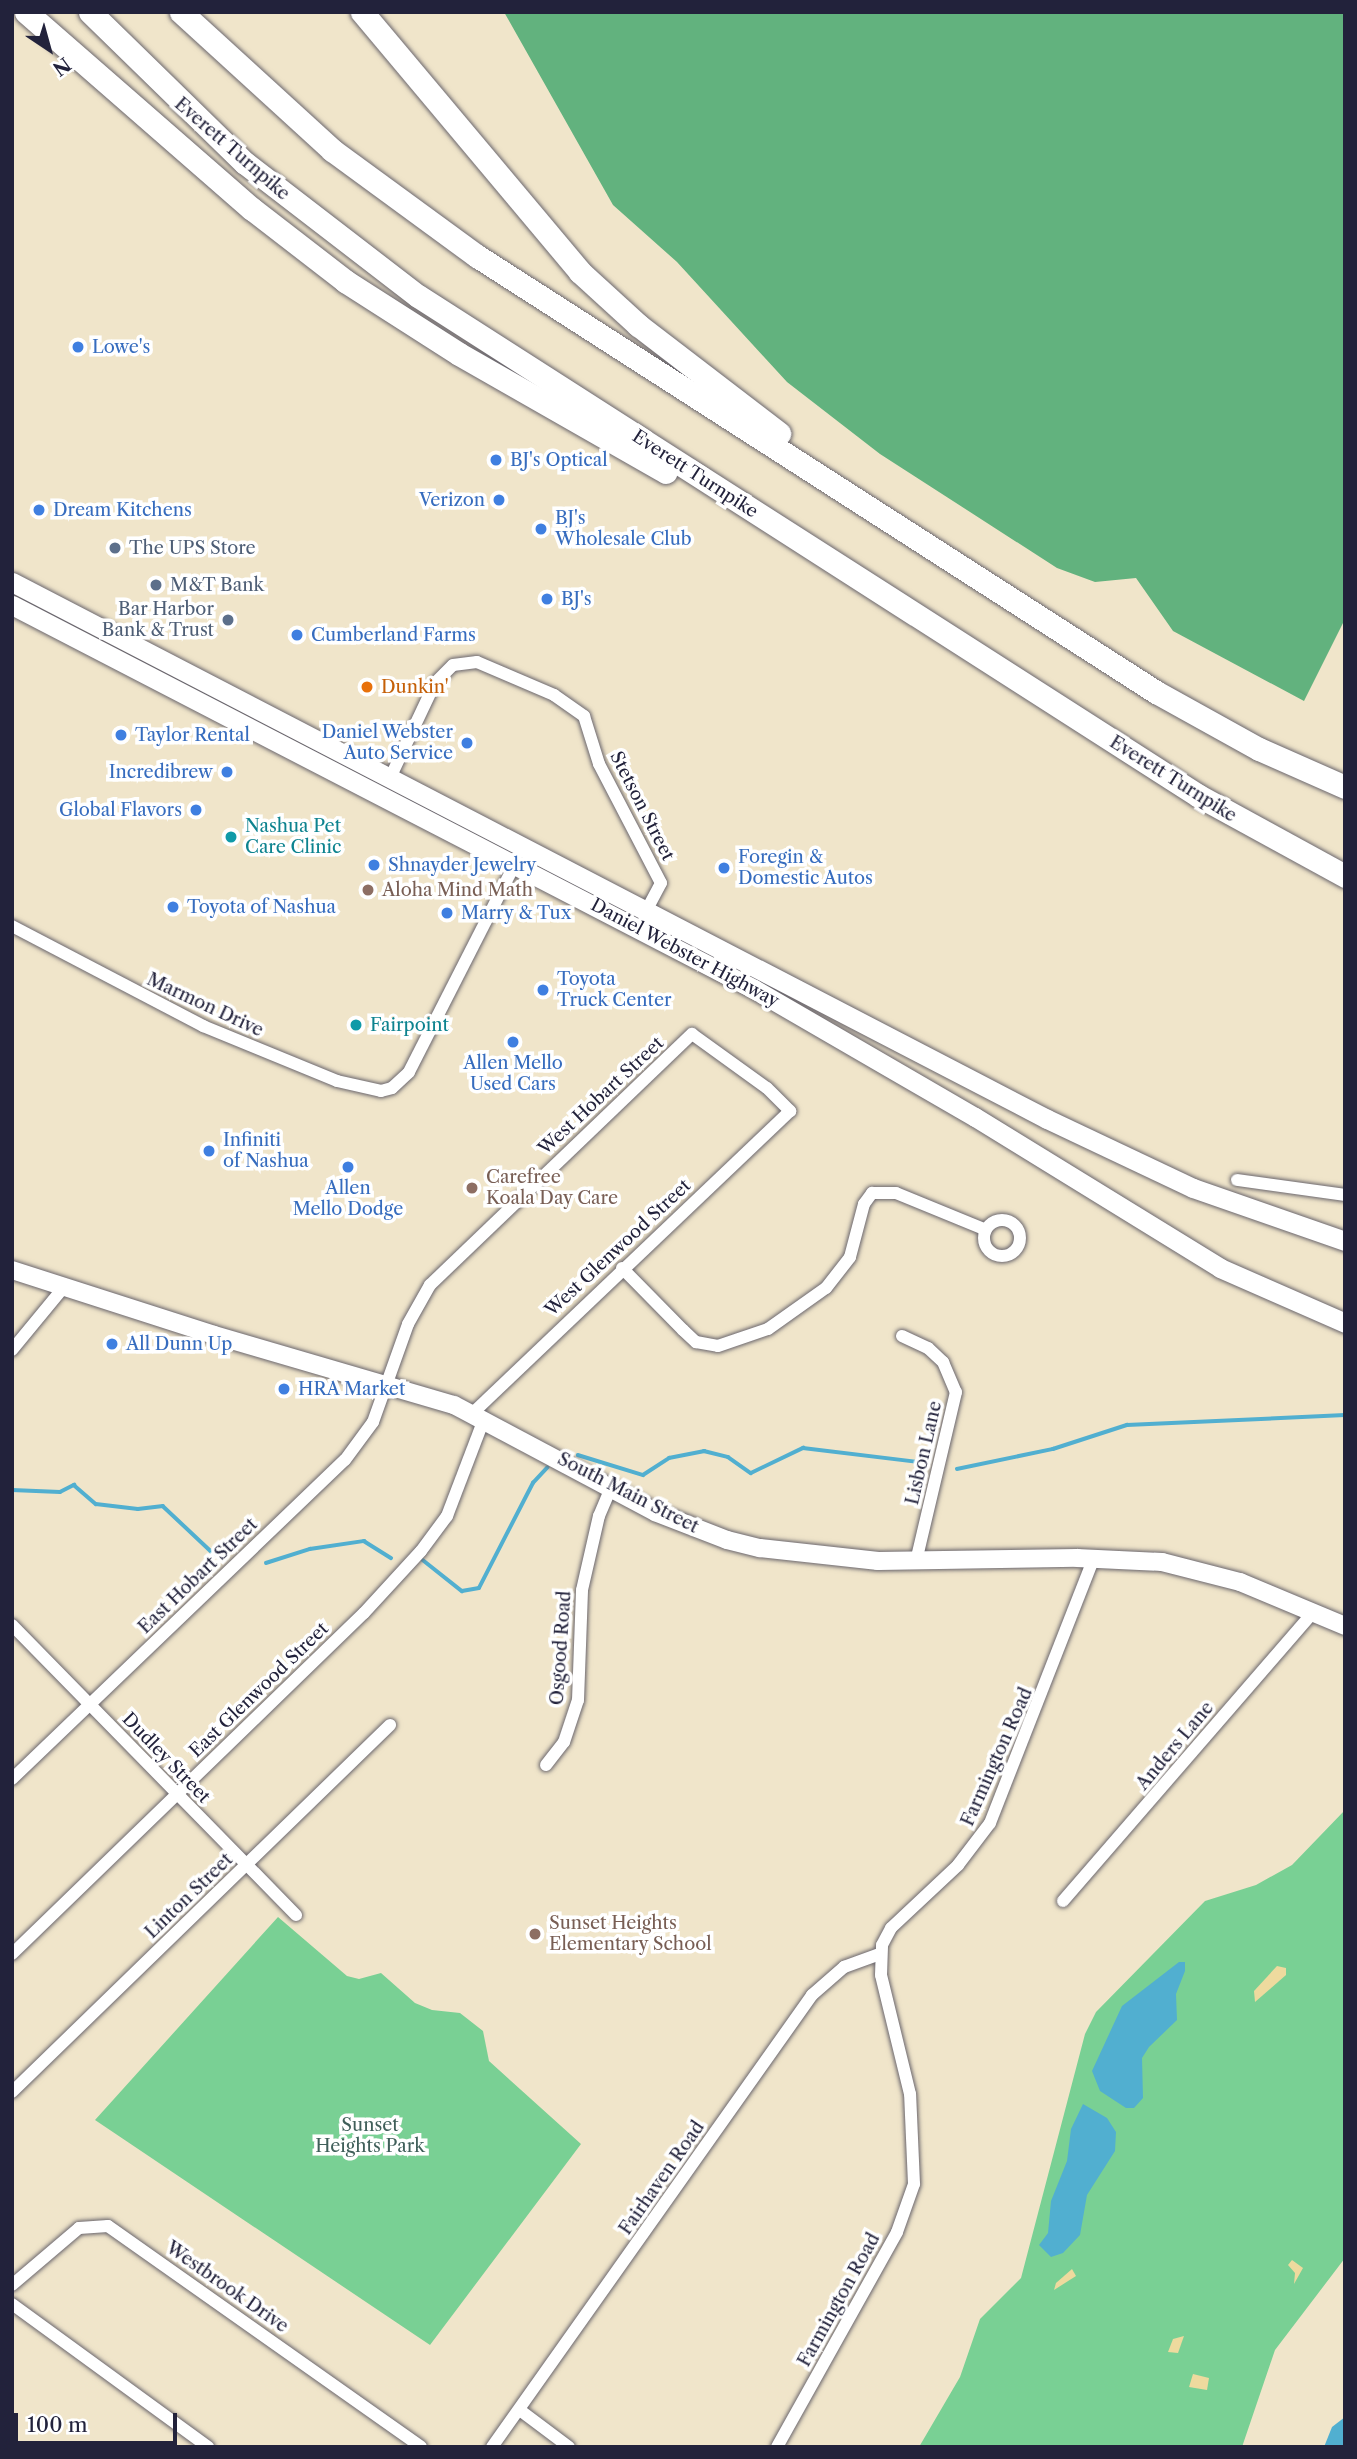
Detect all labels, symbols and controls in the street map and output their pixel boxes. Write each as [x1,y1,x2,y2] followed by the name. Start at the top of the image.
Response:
[14,14,84,84] north arrow
[48,52,75,81] text: N
[170,93,294,205] street label: Everett Turnpike
[92,336,150,358] place label: Lowe's
[70,339,86,355] marker: Lowe's
[628,425,762,523] street label: Everett Turnpike
[510,449,608,471] place label: BJ's Optical
[488,452,504,468] marker: BJ's Optical
[419,489,485,511] place label: Verizon
[491,492,507,508] marker: Verizon
[53,499,192,521] place label: Dream Kitchens
[31,502,47,518] marker: Dream Kitchens
[555,508,692,550] place label: BJ's Wholesale Club
[533,521,549,537] marker: BJ's Wholesale Club
[129,537,256,559] place label: The UPS Store
[107,540,123,556] marker: The UPS Store
[170,574,264,596] place label: M&T Bank
[148,577,164,593] marker: M&T Bank
[561,588,592,610] place label: BJ's
[539,591,555,607] marker: BJ's
[101,599,214,642] place label: Bar Harbor Bank & Trust
[220,612,236,628] marker: Bar Harbor Bank & Trust
[311,624,476,646] place label: Cumberland Farms
[289,627,305,643] marker: Cumberland Farms
[381,676,449,698] place label: Dunkin'
[359,679,375,695] marker: Dunkin'
[321,722,453,764] place label: Daniel Webster Auto Service
[135,724,250,746] place label: Taylor Rental
[113,727,129,743] marker: Taylor Rental
[1105,731,1241,827] street label: Everett Turnpike
[459,735,475,751] marker: Daniel Webster Auto Service
[605,748,679,864] street label: Stetson Street
[109,761,213,783] place label: Incredibrew
[219,764,235,780] marker: Incredibrew
[59,799,182,821] place label: Global Flavors
[188,802,204,818] marker: Global Flavors
[245,816,341,858] place label: Nashua Pet Care Clinic
[223,829,239,845] marker: Nashua Pet Care Clinic
[738,847,874,890] place label: Foregin & Domestic Autos
[388,854,537,876] place label: Shnayder Jewelry
[366,857,382,873] marker: Shnayder Jewelry
[716,860,732,876] marker: Foregin & Domestic Autos
[382,879,533,901] place label: Aloha Mind Math
[360,882,376,898] marker: Aloha Mind Math
[587,894,783,1012] street label: Daniel Webster Highway
[187,896,336,918] place label: Toyota of Nashua
[165,899,181,915] marker: Toyota of Nashua
[461,902,572,924] place label: Marry & Tux
[439,905,455,921] marker: Marry & Tux
[143,969,267,1041] street label: Marmon Drive
[557,969,672,1012] place label: Toyota Truck Center
[535,982,551,998] marker: Toyota Truck Center
[370,1014,449,1036] place label: Fairpoint
[348,1017,364,1033] marker: Fairpoint
[534,1032,668,1160] street label: West Hobart Street
[505,1034,521,1050] marker: Allen Mello Used Cars
[463,1053,563,1096] place label: Allen Mello Used Cars
[223,1130,309,1172] place label: Infiniti of Nashua
[201,1143,217,1159] marker: Infiniti of Nashua
[340,1159,356,1175] marker: Allen Mello Dodge
[486,1167,619,1210] place label: Carefree Koala Day Care
[541,1175,695,1321] street label: West Glenwood Street
[293,1178,403,1220] place label: Allen Mello Dodge
[464,1180,480,1196] marker: Carefree Koala Day Care
[126,1333,232,1355] place label: All Dunn Up
[104,1336,120,1352] marker: All Dunn Up
[298,1378,406,1400] place label: HRA Market
[276,1381,292,1397] marker: HRA Market
[902,1399,946,1507] street label: Lisbon Lane
[554,1448,702,1538] street label: South Main Street
[134,1514,262,1638] street label: East Hobart Street
[546,1590,576,1706] street label: Osgood Road
[185,1618,333,1762] street label: East Glenwood Street
[957,1685,1037,1829] street label: Farmington Road
[1132,1698,1218,1794] street label: Anders Lane
[117,1708,215,1808] street label: Dudley Street
[141,1849,237,1943] street label: Linton Street
[549,1913,712,1955] place label: Sunset Heights Elementary School
[527,1926,543,1942] marker: Sunset Heights Elementary School
[315,2115,425,2158] park label: Sunset Heights Park
[615,2117,709,2239] street label: Fairhaven Road
[793,2230,885,2370] street label: Farmington Road
[162,2237,292,2337] street label: Westbrook Drive
[18,2400,180,2444] scale bar
[27,2412,88,2437] text: 100 m

